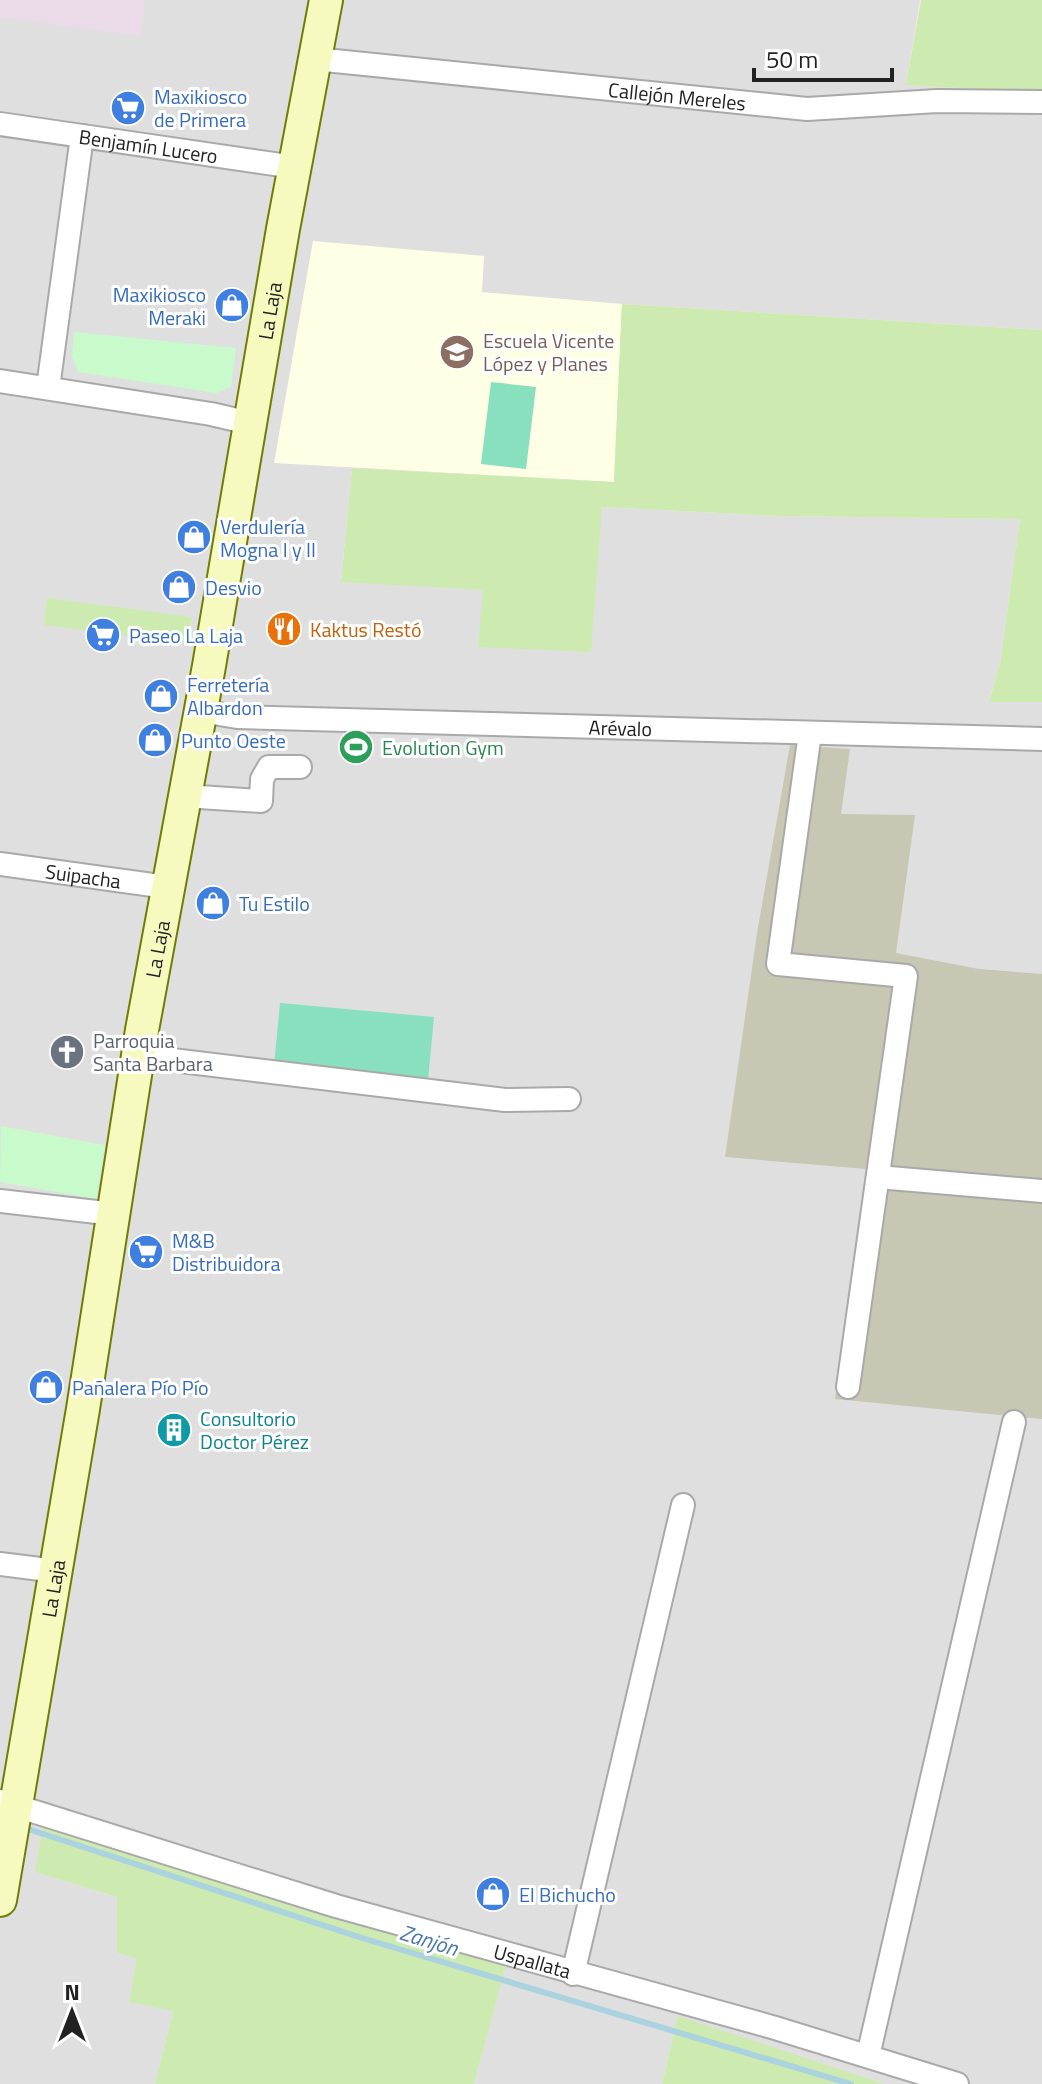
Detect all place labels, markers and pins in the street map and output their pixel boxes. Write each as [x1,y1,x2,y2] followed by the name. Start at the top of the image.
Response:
[154,81,247,135] place label: Maxikiosco de Primera
[109,89,147,127] supermarket icon: Maxikiosco de Primera
[113,279,206,333] place label: Maxikiosco Meraki
[213,286,251,324] shop icon: Maxikiosco Meraki
[483,325,614,379] place label: Escuela Vicente López y Planes
[438,333,476,371] school or university icon: Escuela Vicente López y Planes
[220,511,316,565] place label: Verdulería Mogna I y II
[175,518,213,556] shop icon: Verdulería Mogna I y II
[160,568,198,606] shop icon: Desvio
[205,572,262,603] place label: Desvio
[265,610,303,648] restaurant icon: Kaktus Restó
[310,614,421,645] place label: Kaktus Restó
[84,616,122,654] supermarket icon: Paseo La Laja
[129,620,243,651] place label: Paseo La Laja
[187,669,269,723] place label: Ferretería Albardon
[142,677,180,715] shop icon: Ferretería Albardon
[136,721,174,759] shop icon: Punto Oeste
[181,725,286,756] place label: Punto Oeste
[337,728,375,766] sports icon: Evolution Gym
[382,732,504,763] place label: Evolution Gym
[194,884,232,922] shop icon: Tu Estilo
[239,888,310,919] place label: Tu Estilo
[93,1025,213,1079] place label: Parroquia Santa Barbara
[48,1033,86,1071] church icon: Parroquia Santa Barbara
[172,1225,281,1279] place label: M&B Distribuidora
[127,1233,165,1271] supermarket icon: M&B Distribuidora
[27,1368,65,1406] shop icon: Pañalera Pío Pío
[72,1372,209,1403] place label: Pañalera Pío Pío
[200,1403,309,1457] place label: Consultorio Doctor Pérez
[155,1411,193,1449] building icon: Consultorio Doctor Pérez
[474,1875,512,1913] shop icon: El Bichucho
[519,1879,616,1910] place label: El Bichucho

